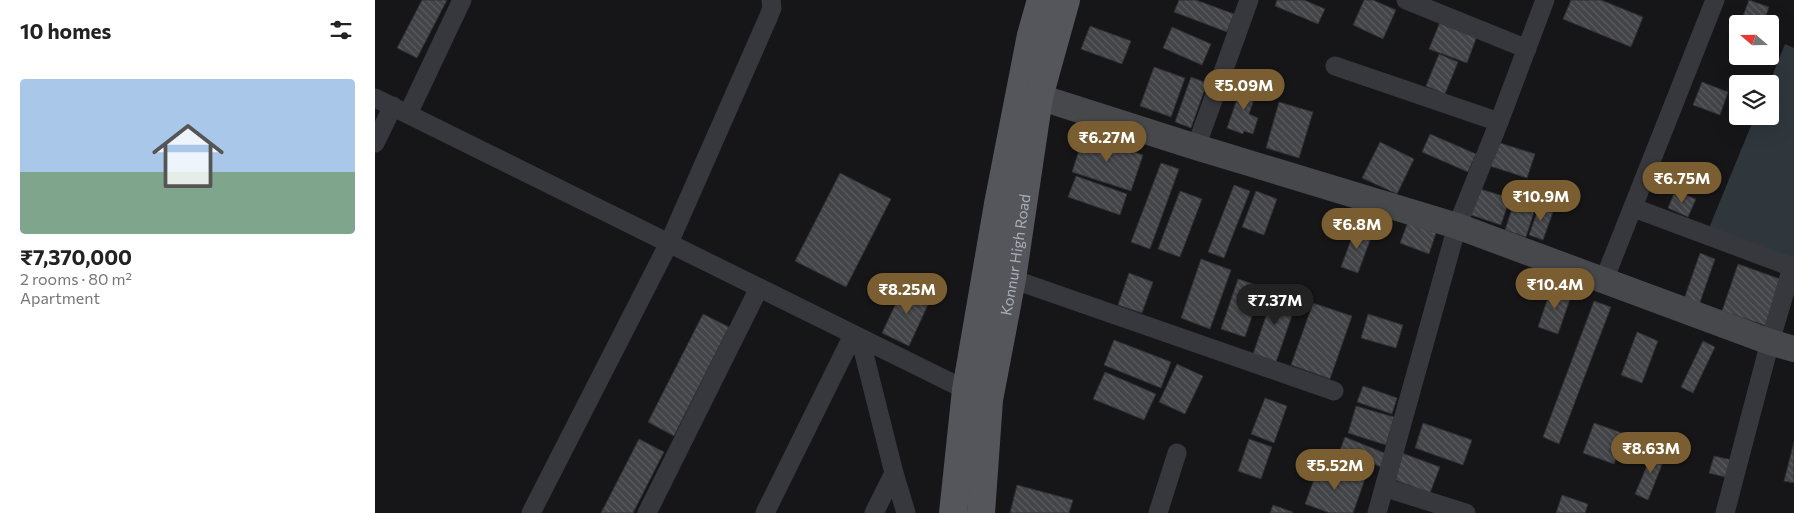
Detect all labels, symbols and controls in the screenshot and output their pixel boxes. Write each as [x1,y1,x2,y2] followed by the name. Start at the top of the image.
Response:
[1729,15,1779,65] north arrow
[1729,15,1779,125] map controls
[327,16,355,44] icon: filters
[20,18,111,43] text: 10 homes
[1203,68,1285,111] pin: ₹5.09M
[1215,75,1273,94] text: ₹5.09M
[1729,75,1779,125] button: layers
[143,111,233,201] icon: home
[1066,120,1148,163] pin: ₹6.27M
[1079,127,1136,146] text: ₹6.27M
[1641,162,1723,204] pin: ₹6.75M
[1653,168,1711,187] text: ₹6.75M
[1500,180,1582,222] pin: ₹10.9M
[1513,186,1569,205] text: ₹10.9M
[996,193,1034,317] street label: Konnur High Road
[1322,208,1392,250] pin: ₹6.8M
[1333,214,1381,233] text: ₹6.8M
[20,244,132,269] text: ₹7,370,000
[1514,268,1596,310] pin: ₹10.4M
[20,269,132,288] text: 2 rooms · 80 m²
[866,272,948,315] pin: ₹8.25M
[1527,274,1583,293] text: ₹10.4M
[878,279,936,298] text: ₹8.25M
[1234,284,1316,326] pin: ₹7.37M
[20,288,100,307] text: Apartment
[1247,290,1303,309] text: ₹7.37M
[1610,432,1692,474] pin: ₹8.63M
[1622,438,1680,457] text: ₹8.63M
[1294,448,1376,491] pin: ₹5.52M
[1307,455,1363,474] text: ₹5.52M

